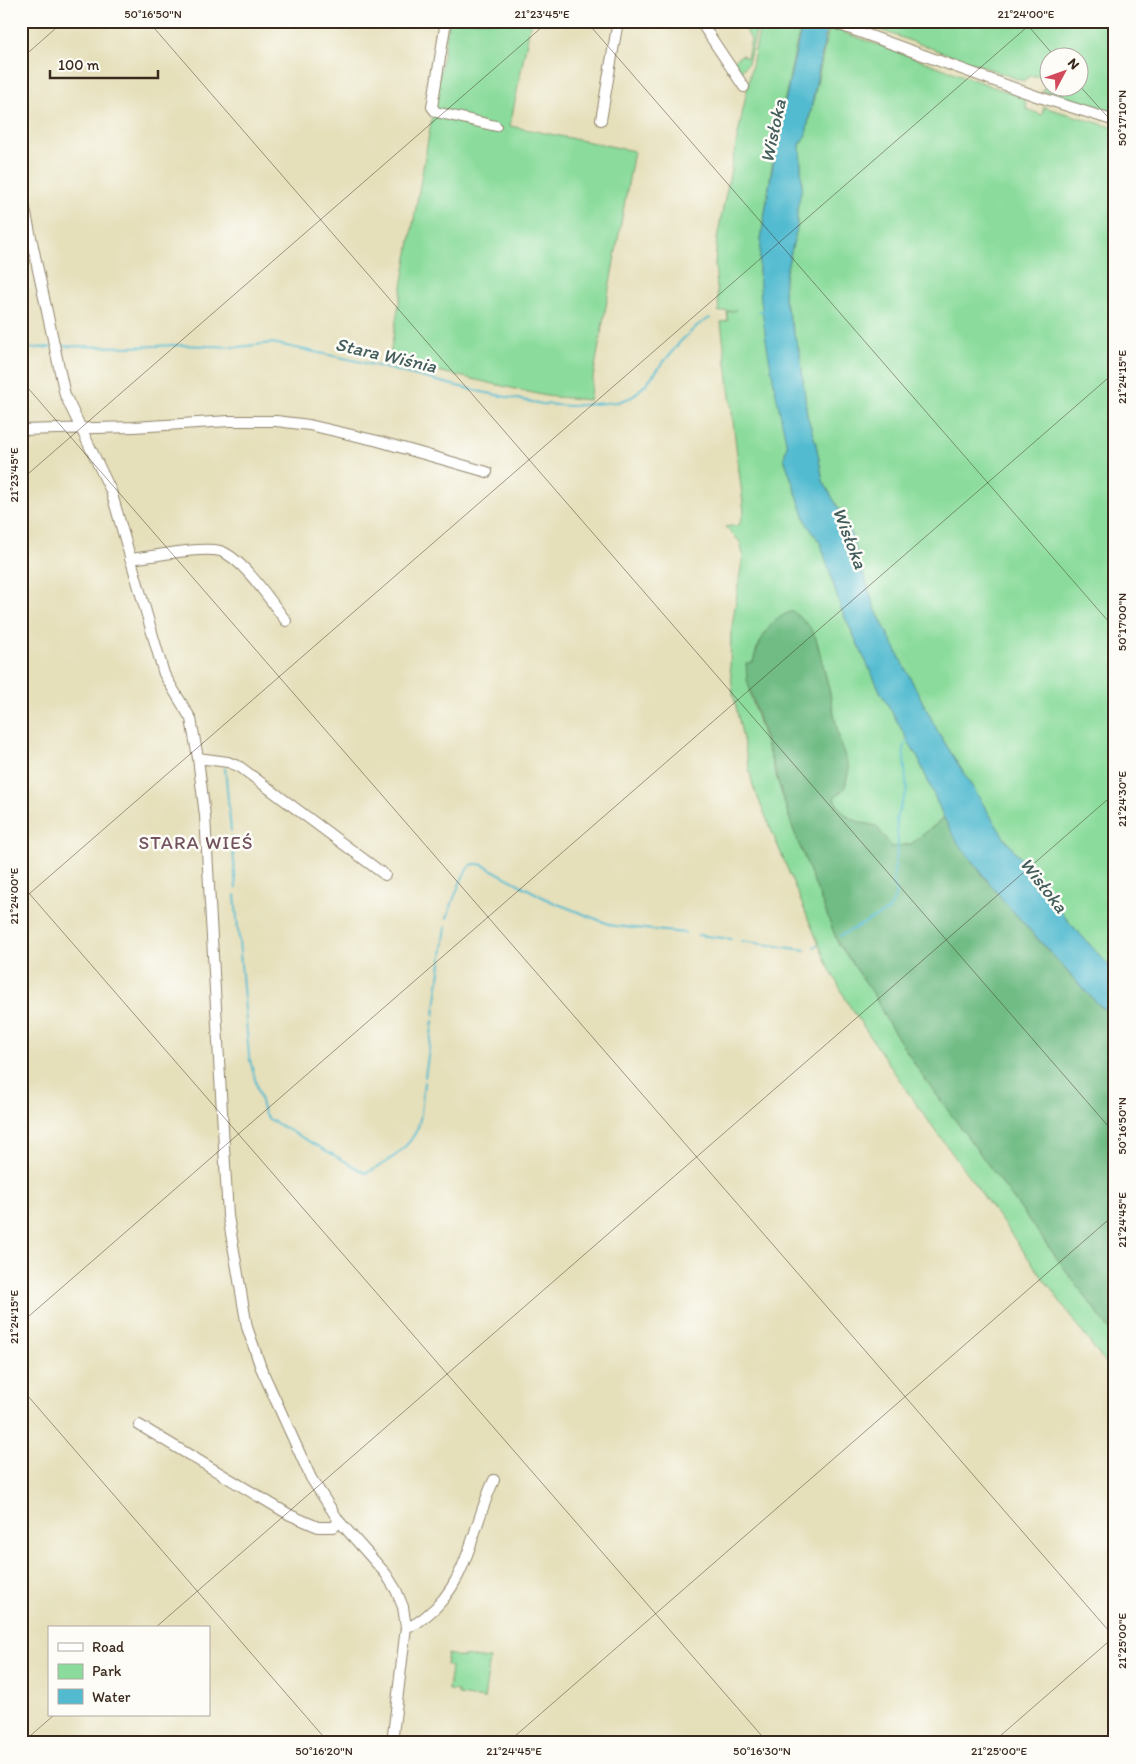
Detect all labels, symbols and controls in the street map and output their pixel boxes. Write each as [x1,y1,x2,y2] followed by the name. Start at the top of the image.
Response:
[124,7,182,21] text: 50°16'50"N
[514,7,570,21] text: 21°23'45"E
[998,7,1055,21] text: 21°24'00"E
[50,48,158,80] scale bar
[1038,48,1088,98] north arrow
[1064,55,1083,73] text: N
[58,56,100,74] text: 100 m
[1115,90,1129,146] text: 50°17'10"N
[755,97,791,165] water label: Wisłoka
[333,332,439,378] water label: Stara Wiśnia
[1115,350,1129,404] text: 21°24'15"E
[7,447,21,503] text: 21°23'45"E
[828,504,872,572] water label: Wisłoka
[1115,593,1129,651] text: 50°17'00"N
[1115,771,1129,827] text: 21°24'30"E
[139,831,253,854] district label: STARA WIEŚ
[1015,853,1073,917] water label: Wisłoka
[7,867,21,924] text: 21°24'00"E
[1115,1097,1129,1155] text: 50°16'50"N
[1115,1192,1129,1248] text: 21°24'45"E
[7,1290,21,1344] text: 21°24'15"E
[1115,1613,1129,1669] text: 21°25'00"E
[48,1626,210,1716] legend
[92,1638,125,1656] text: Road
[92,1662,122,1680] text: Park
[92,1688,131,1706] text: Water
[295,1744,353,1758] text: 50°16'20"N
[486,1744,542,1758] text: 21°24'45"E
[733,1744,791,1758] text: 50°16'30"N
[971,1744,1027,1758] text: 21°25'00"E

